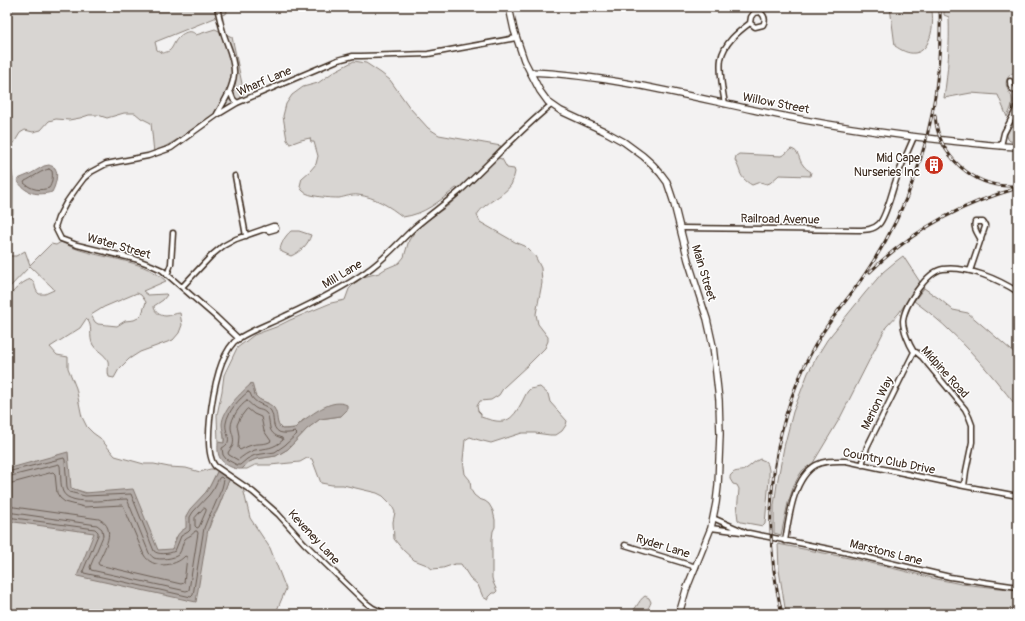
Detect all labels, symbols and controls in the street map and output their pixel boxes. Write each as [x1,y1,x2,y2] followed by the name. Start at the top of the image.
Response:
[235,63,294,100] street label: Wharf Lane
[741,90,811,117] street label: Willow Street
[854,151,920,180] place label: Mid Cape Nurseries Inc
[923,154,945,176] building icon: Mid Cape Nurseries Inc
[740,211,820,228] street label: Railroad Avenue
[85,230,153,263] street label: Water Street
[688,243,719,303] street label: Main Street
[320,257,365,292] street label: Mill Lane
[917,343,972,401] street label: Midpine Road
[858,374,897,432] street label: Merion Way
[841,445,936,478] street label: Country Club Drive
[284,507,343,568] street label: Keveney Lane
[634,531,692,562] street label: Ryder Lane
[848,536,924,569] street label: Marstons Lane

